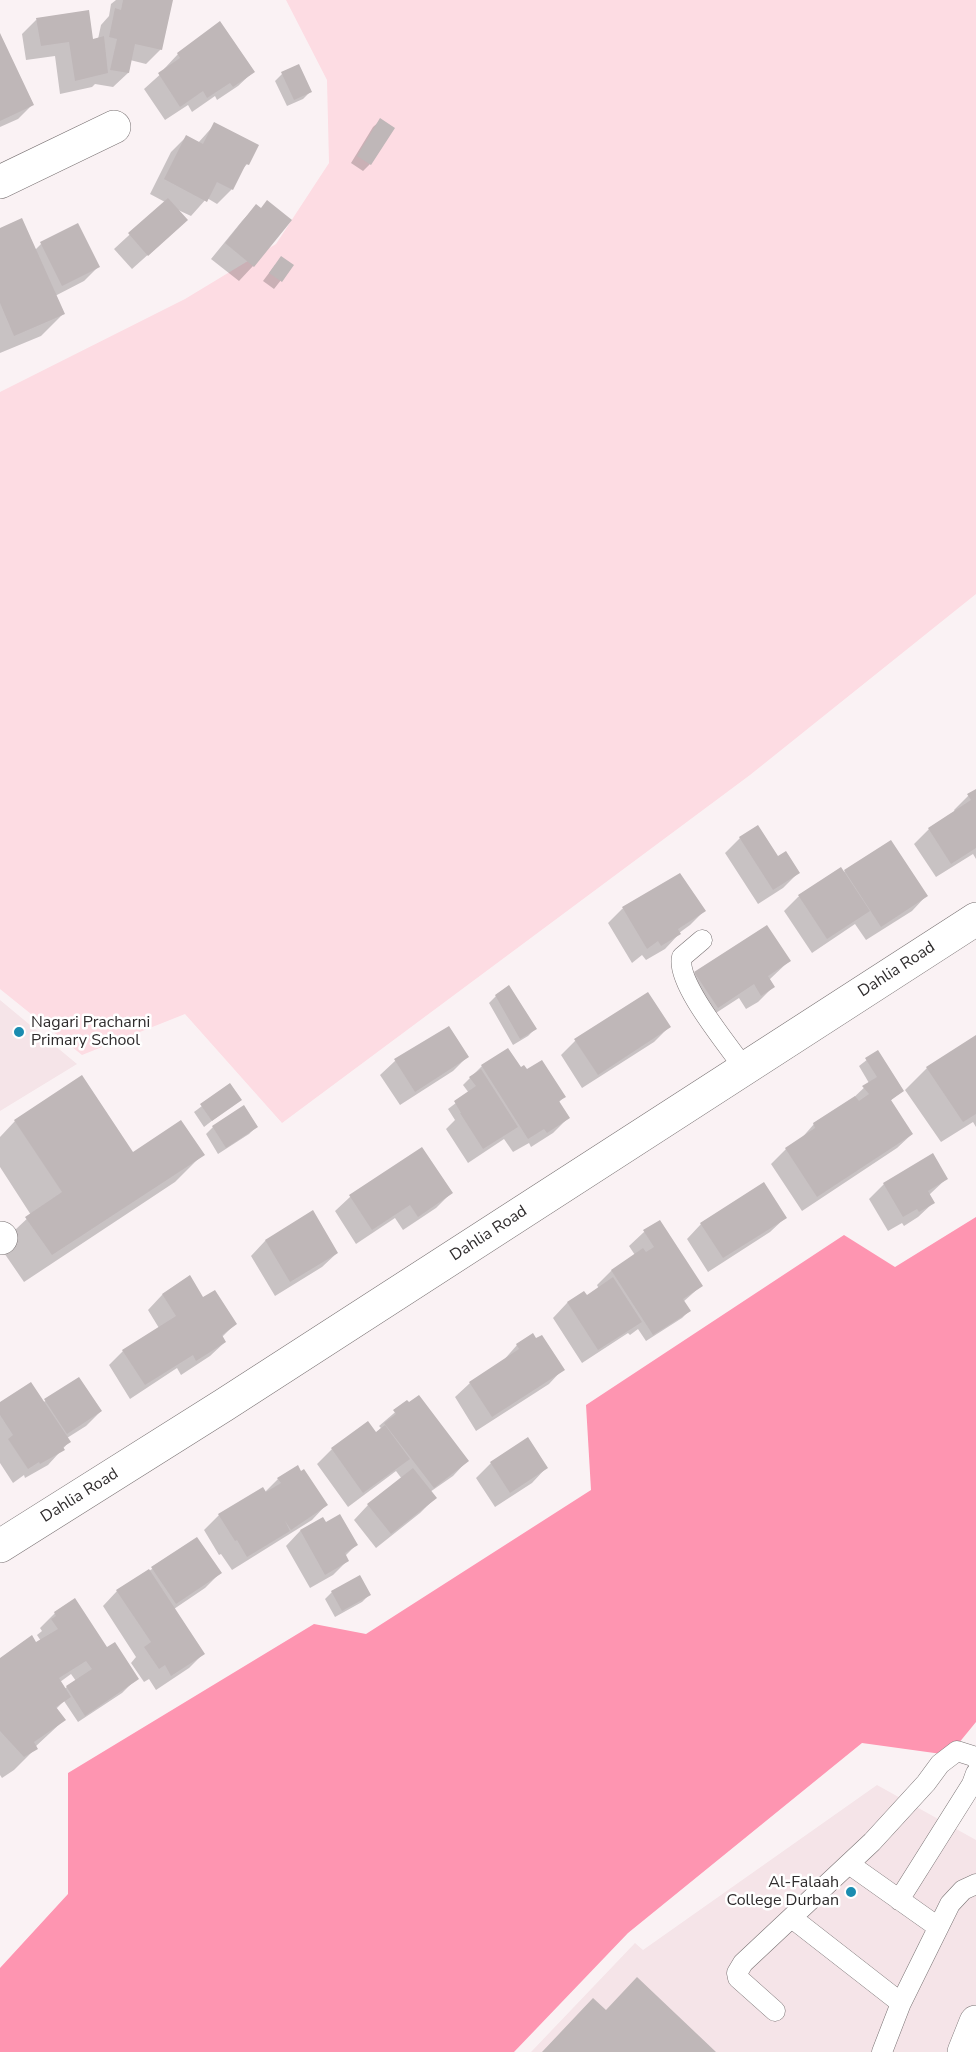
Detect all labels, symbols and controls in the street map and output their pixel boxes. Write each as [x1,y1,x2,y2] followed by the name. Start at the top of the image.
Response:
[855,938,939,1002] street label: Dahlia Road
[31,1013,150,1051] place label: Nagari Pracharni Primary School
[12,1025,26,1039] marker: Nagari Pracharni Primary School
[447,1202,531,1266] street label: Dahlia Road
[38,1465,122,1527] street label: Dahlia Road
[727,1873,839,1911] place label: Al-Falaah College Durban
[844,1885,858,1899] marker: Al-Falaah College Durban

